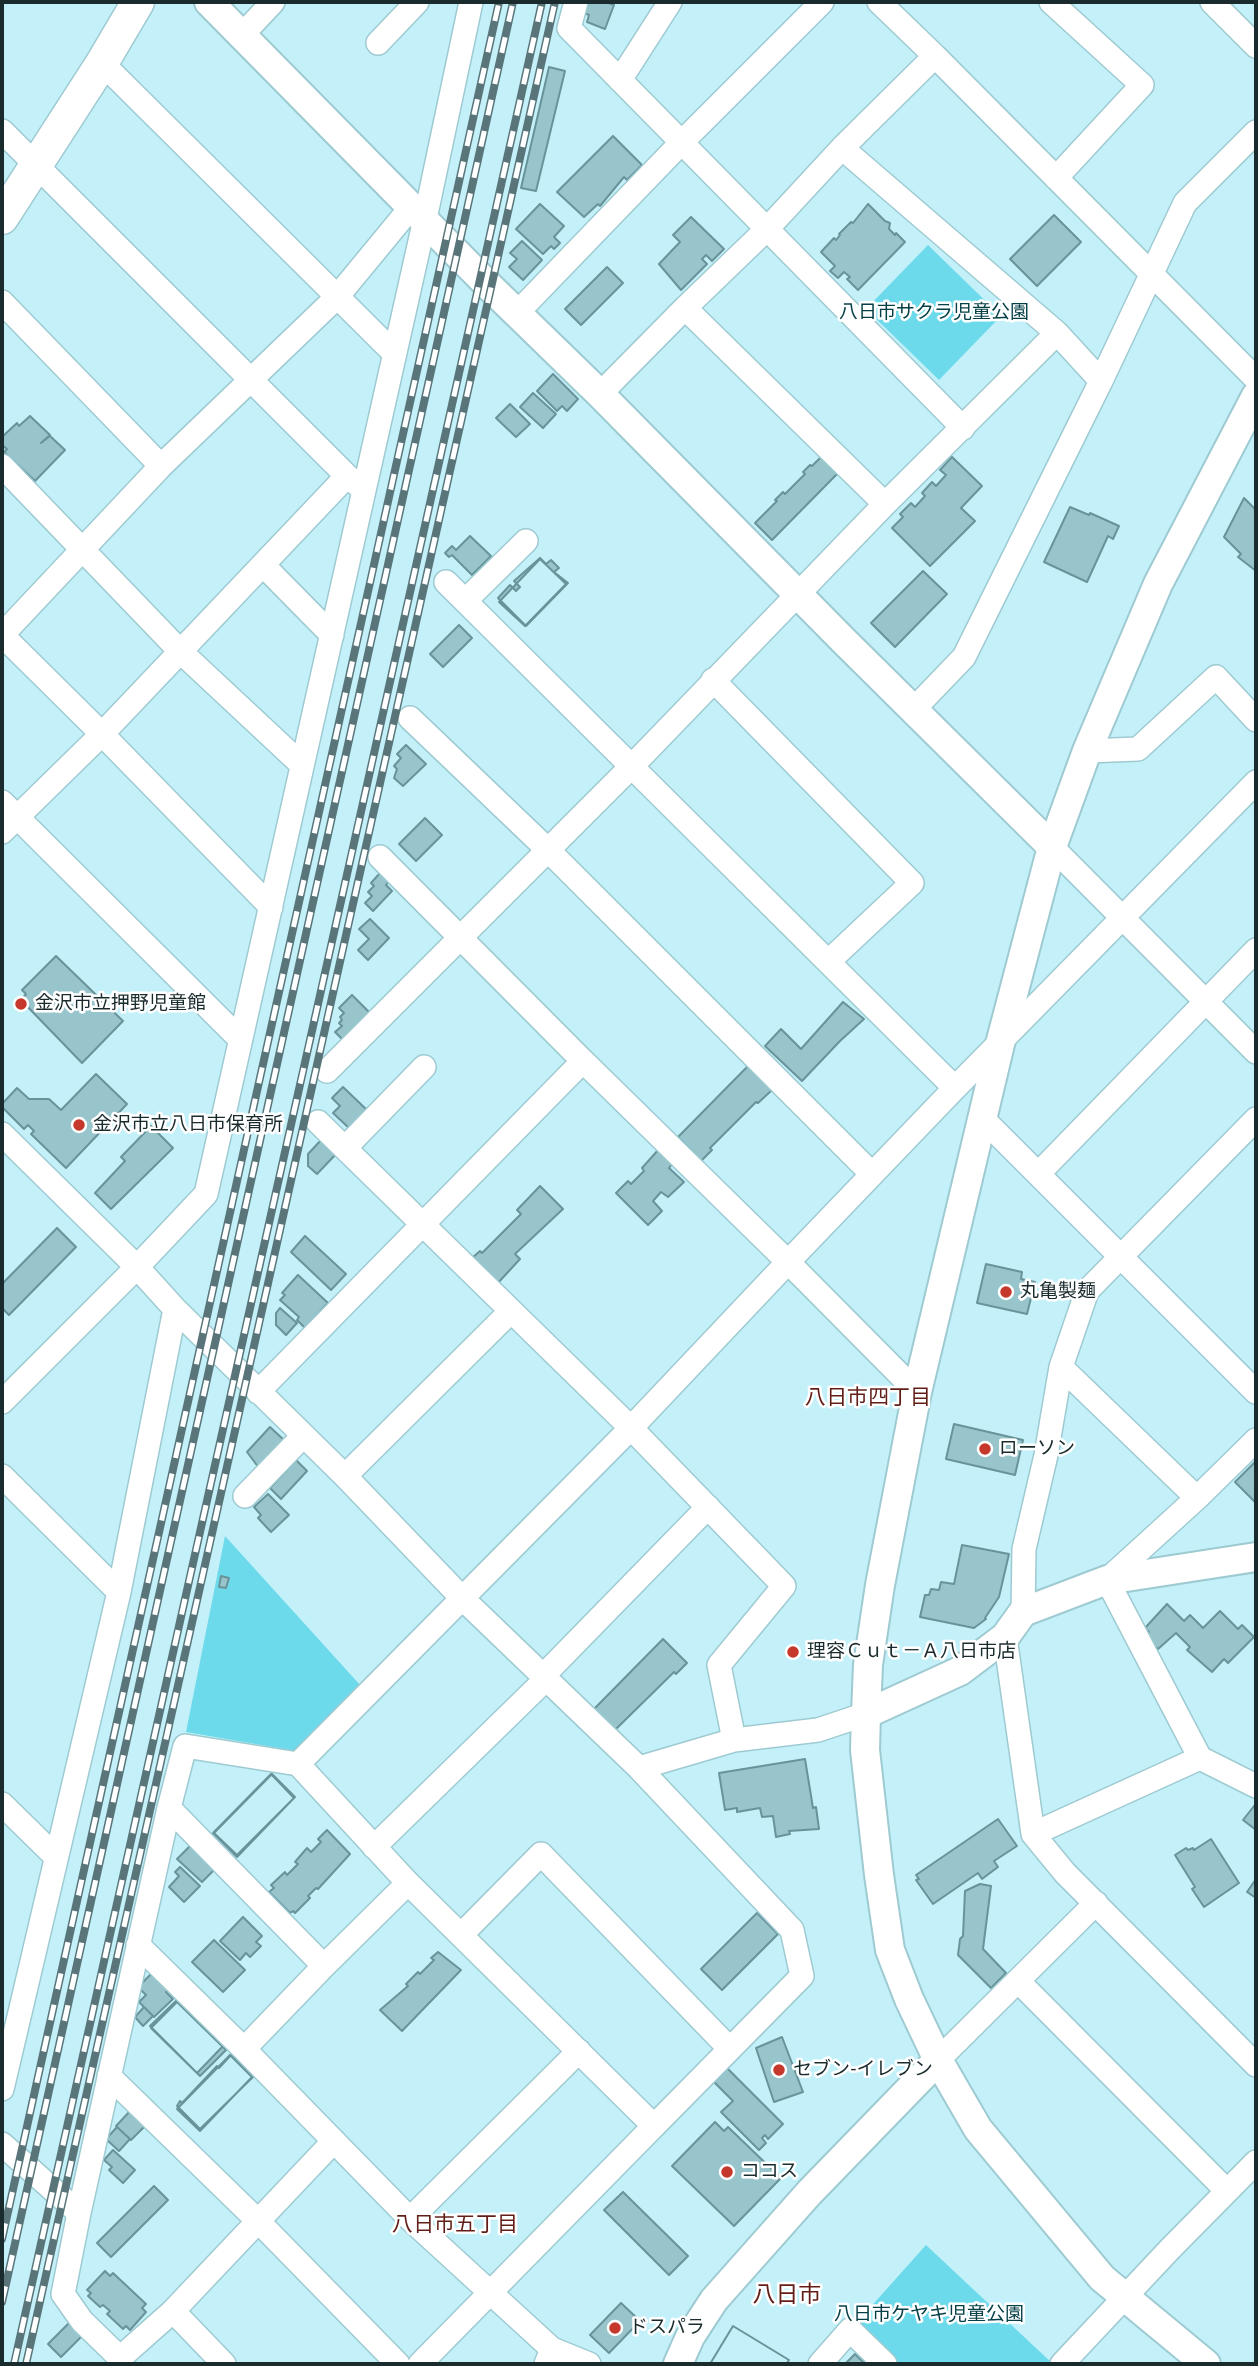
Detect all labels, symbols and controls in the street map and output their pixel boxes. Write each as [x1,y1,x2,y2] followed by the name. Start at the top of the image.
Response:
[839,302,1029,324] park label: 八日市サクラ児童公園
[35,993,206,1015] place label: 金沢市立押野児童館
[13,996,29,1012] marker: 金沢市立押野児童館
[93,1114,283,1136] place label: 金沢市立八日市保育所
[71,1117,87,1133] marker: 金沢市立八日市保育所
[1020,1281,1096,1303] place label: 丸亀製麺
[998,1284,1014,1300] marker: 丸亀製麺
[805,1385,931,1411] district label: 八日市四丁目
[999,1438,1075,1460] place label: ローソン
[977,1441,993,1457] marker: ローソン
[807,1641,1016,1663] place label: 理容Ｃｕｔ－Ａ八日市店
[785,1644,801,1660] marker: 理容Ｃｕｔ－Ａ八日市店
[793,2059,933,2081] place label: セブン-イレブン
[771,2062,787,2078] marker: セブン-イレブン
[741,2161,798,2183] place label: ココス
[719,2164,735,2180] marker: ココス
[392,2212,518,2238] district label: 八日市五丁目
[753,2281,821,2309] district label: 八日市
[834,2304,1024,2326] park label: 八日市ケヤキ児童公園
[629,2317,705,2339] place label: ドスパラ
[607,2320,623,2336] marker: ドスパラ

